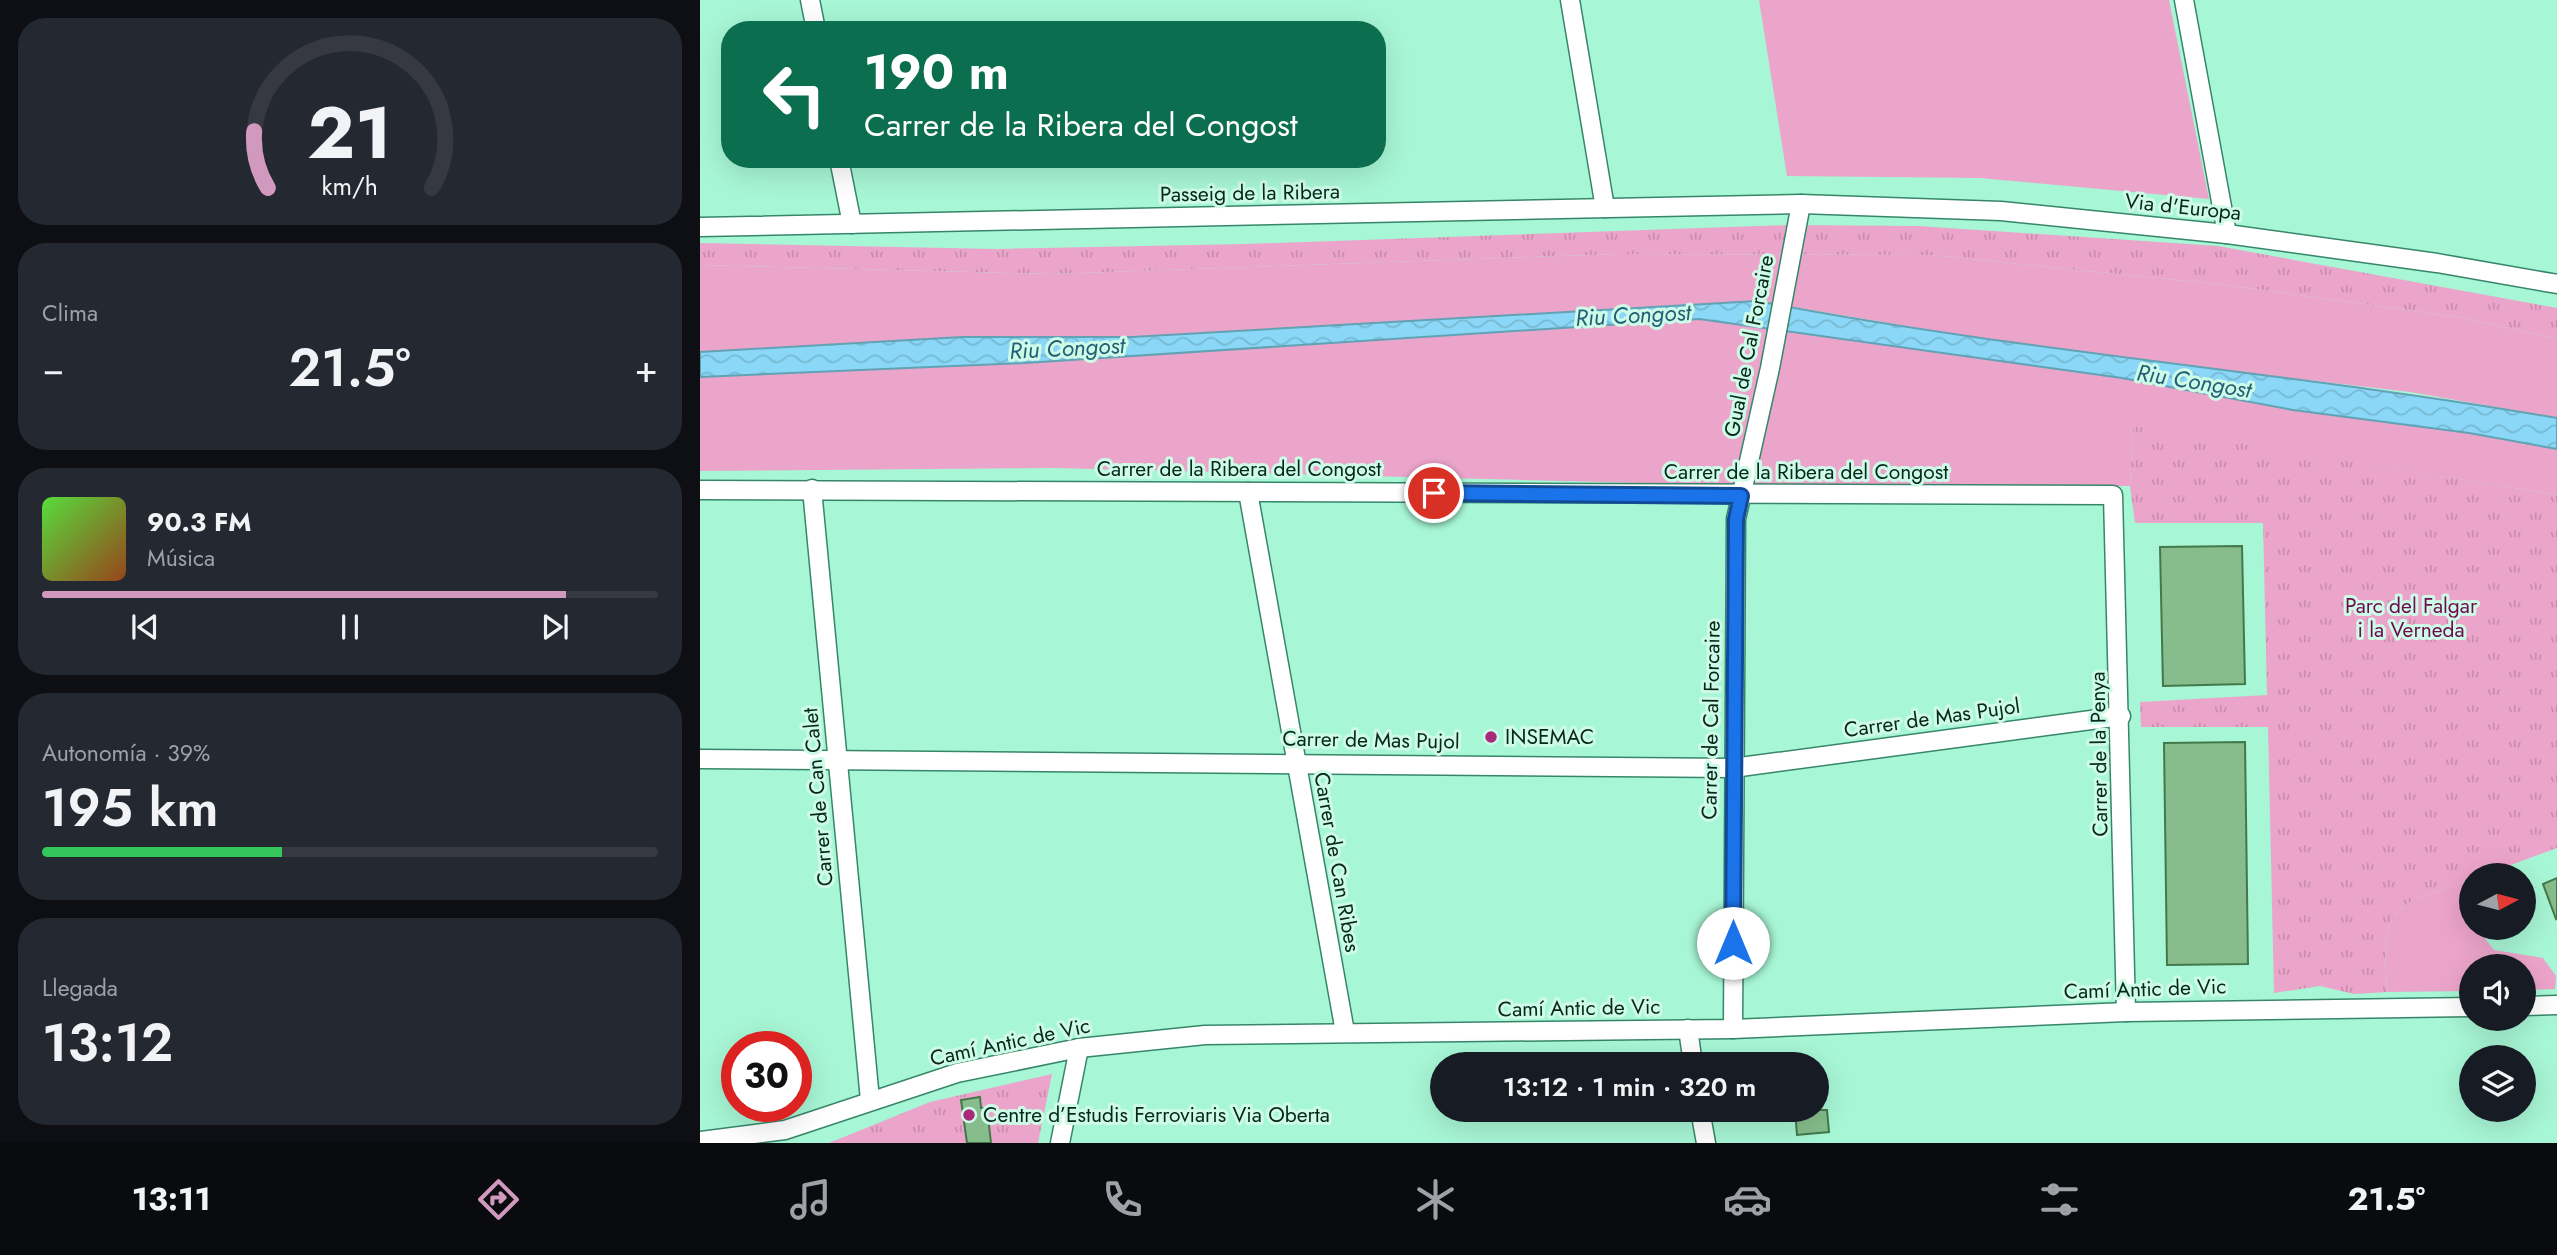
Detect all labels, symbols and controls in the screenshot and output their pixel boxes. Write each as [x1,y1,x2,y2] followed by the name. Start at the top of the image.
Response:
[864,37,1009,107] text: 190 m
[749,49,840,140] icon: left
[308,80,392,185] text: 21
[864,102,1298,148] text: Carrer de la Ribera del Congost
[322,167,378,203] text: km/h
[1160,176,1340,210] street label: Passeig de la Ribera
[2123,186,2243,228] street label: Via d'Europa
[1717,252,1781,440] street label: Gual de Cal Forcaire
[1575,295,1693,335] water label: Riu Congost
[42,296,98,330] text: Clima
[1009,328,1127,368] water label: Riu Congost
[289,330,411,406] text: 21.5°
[42,341,64,396] text: −
[635,341,658,396] text: +
[2134,355,2255,407] water label: Riu Congost
[1097,454,1381,484] street label: Carrer de la Ribera del Congost
[1664,457,1948,487] street label: Carrer de la Ribera del Congost
[1404,463,1464,523] pin
[1415,474,1453,512] icon: arrive
[147,503,251,541] text: 90.3 FM
[147,541,215,575] text: Música
[2345,591,2478,645] park label: Parc del Falgar i la Verneda
[126,608,164,646] icon: previous
[331,608,369,646] icon: pause
[536,608,574,646] icon: next
[1694,620,1728,820] street label: Carrer de Cal Forcaire
[2083,671,2115,837] street label: Carrer de la Penya
[1842,691,2022,745] street label: Carrer de Mas Pujol
[795,707,841,887] street label: Carrer de Can Calet
[1505,722,1594,752] place label: INSEMAC
[1282,723,1460,757] street label: Carrer de Mas Pujol
[1483,729,1499,745] marker: INSEMAC
[42,736,210,770] text: Autonomía · 39%
[42,770,218,846] text: 195 km
[1306,770,1368,954] street label: Carrer de Can Ribes
[2459,863,2536,940] north arrow
[2459,863,2536,1122] map controls
[1696,906,1770,980] position arrow
[2459,954,2536,1031] button: sound
[42,971,118,1005] text: Llegada
[2063,971,2227,1007] street label: Camí Antic de Vic
[1497,992,1661,1024] street label: Camí Antic de Vic
[42,1005,173,1081] text: 13:12
[927,1010,1093,1074] street label: Camí Antic de Vic
[721,1031,812,1122] speed limit sign: 30
[2459,1045,2536,1122] button: layers
[1503,1068,1756,1106] text: 13:12 · 1 min · 320 m
[983,1100,1330,1130] place label: Centre d’Estudis Ferroviaris Via Oberta
[961,1107,977,1123] marker: Centre d’Estudis Ferroviaris Via Oberta
[474,1175,523,1224] icon: directions
[786,1175,835,1224] icon: music
[1098,1175,1147,1224] icon: phone
[1411,1175,1460,1224] icon: climate
[1723,1175,1772,1224] icon: car
[2035,1175,2084,1224] icon: filters
[132,1176,211,1222] text: 13:11
[2348,1176,2425,1222] text: 21.5°

